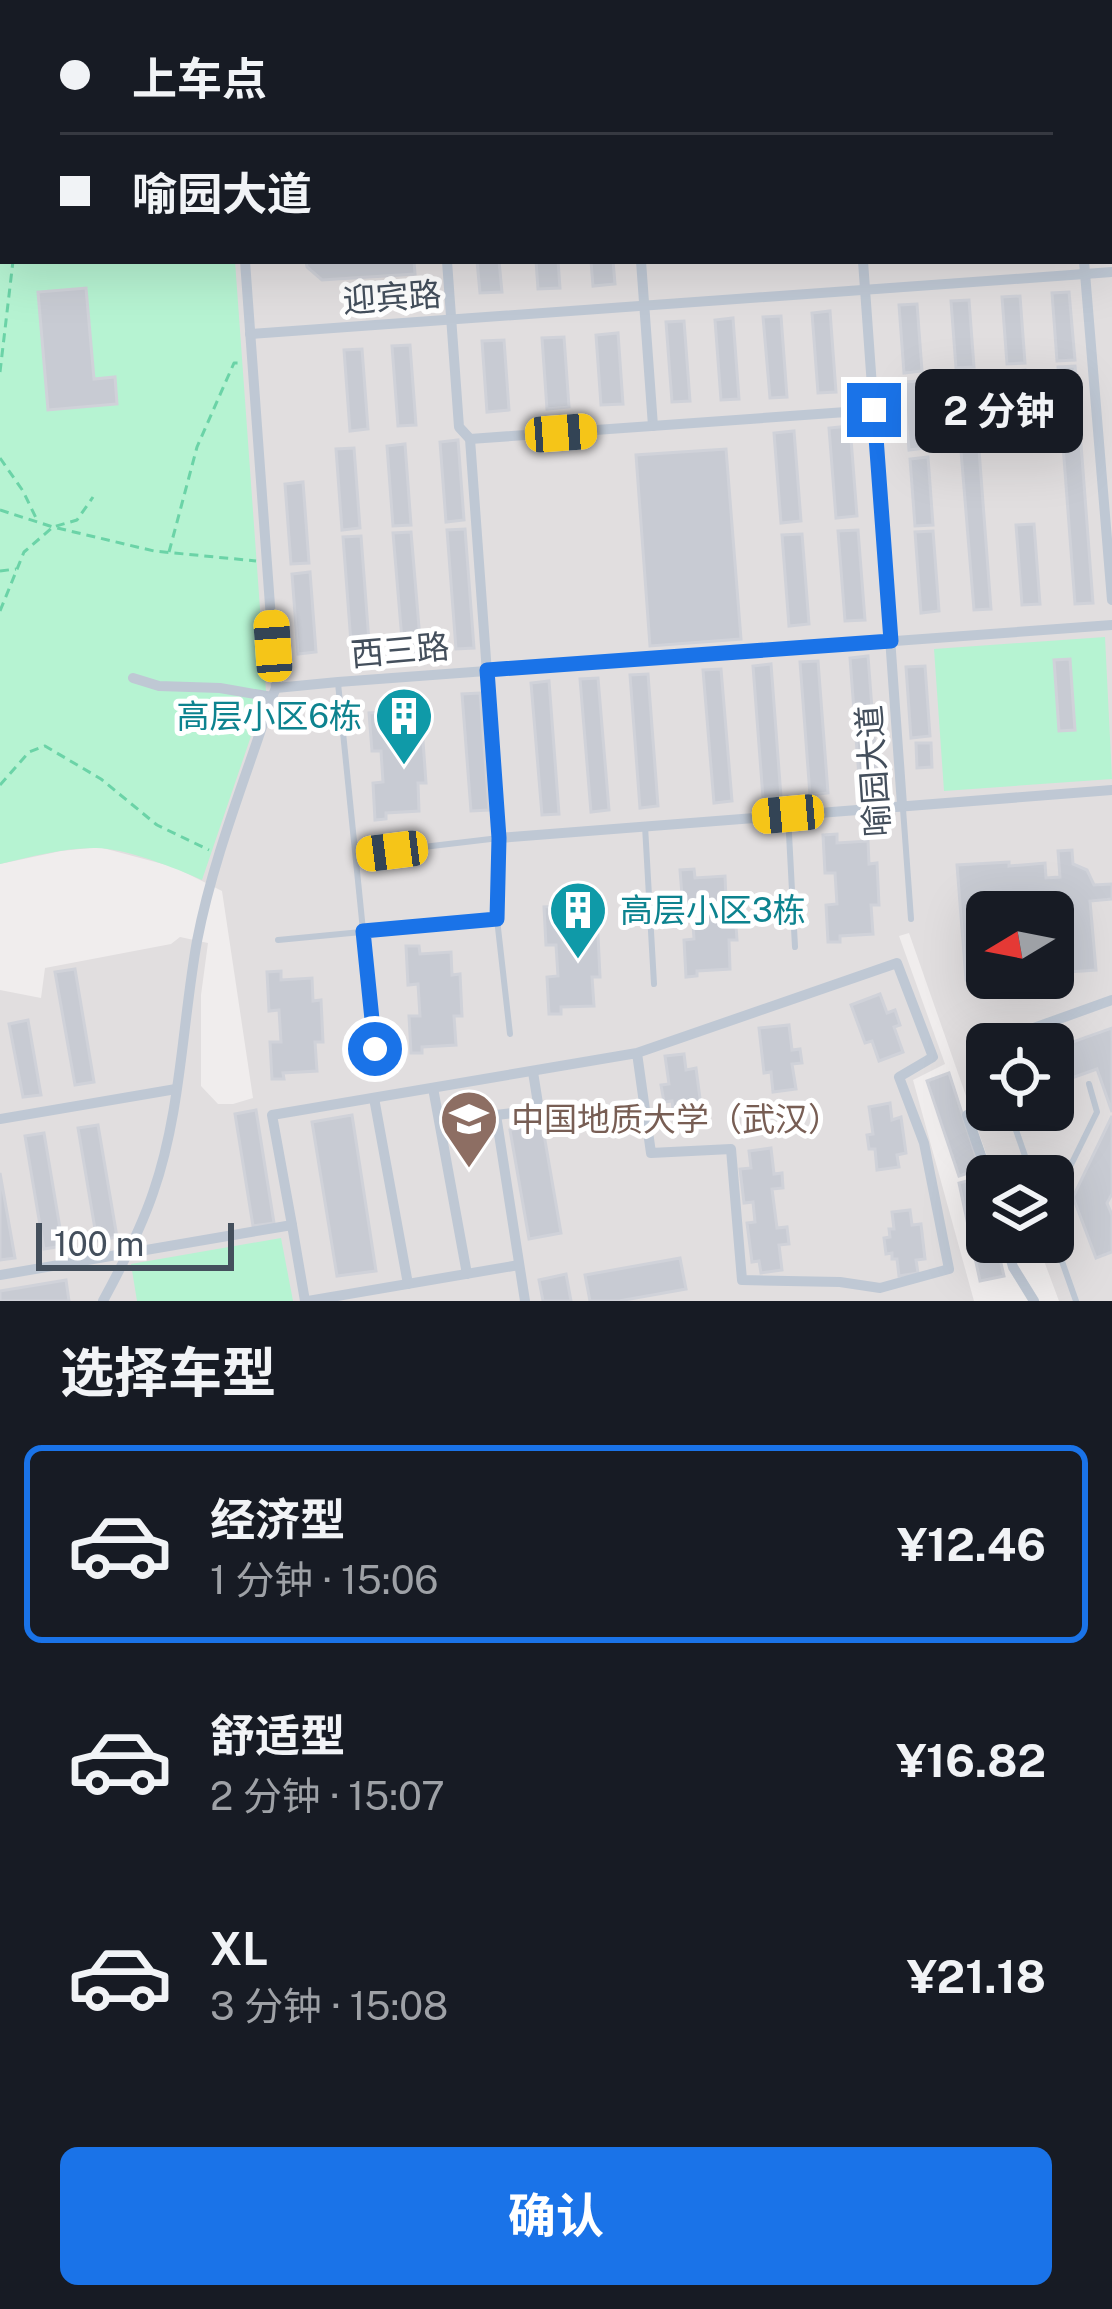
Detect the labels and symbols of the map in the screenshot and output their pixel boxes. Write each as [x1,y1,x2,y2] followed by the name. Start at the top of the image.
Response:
[341,275,443,319] street label: 迎宾路
[916,368,1084,452] callout: 2 分钟
[847,383,901,437] route end
[524,413,598,453] car
[253,609,293,683] car
[349,627,451,673] street label: 西三路
[373,685,435,767] building icon: 高层小区6栋
[176,697,362,735] place label: 高层小区6栋
[849,704,897,838] street label: 喻园大道
[751,793,825,835] car
[354,829,430,873] car
[547,879,609,961] building icon: 高层小区3栋
[620,891,806,929] place label: 高层小区3栋
[966,891,1074,999] north arrow
[348,1022,402,1076] route start
[438,1088,500,1170] school or university icon: 中国地质大学（武汉）
[511,1100,841,1138] place label: 中国地质大学（武汉）
[36,1217,234,1270] scale bar

